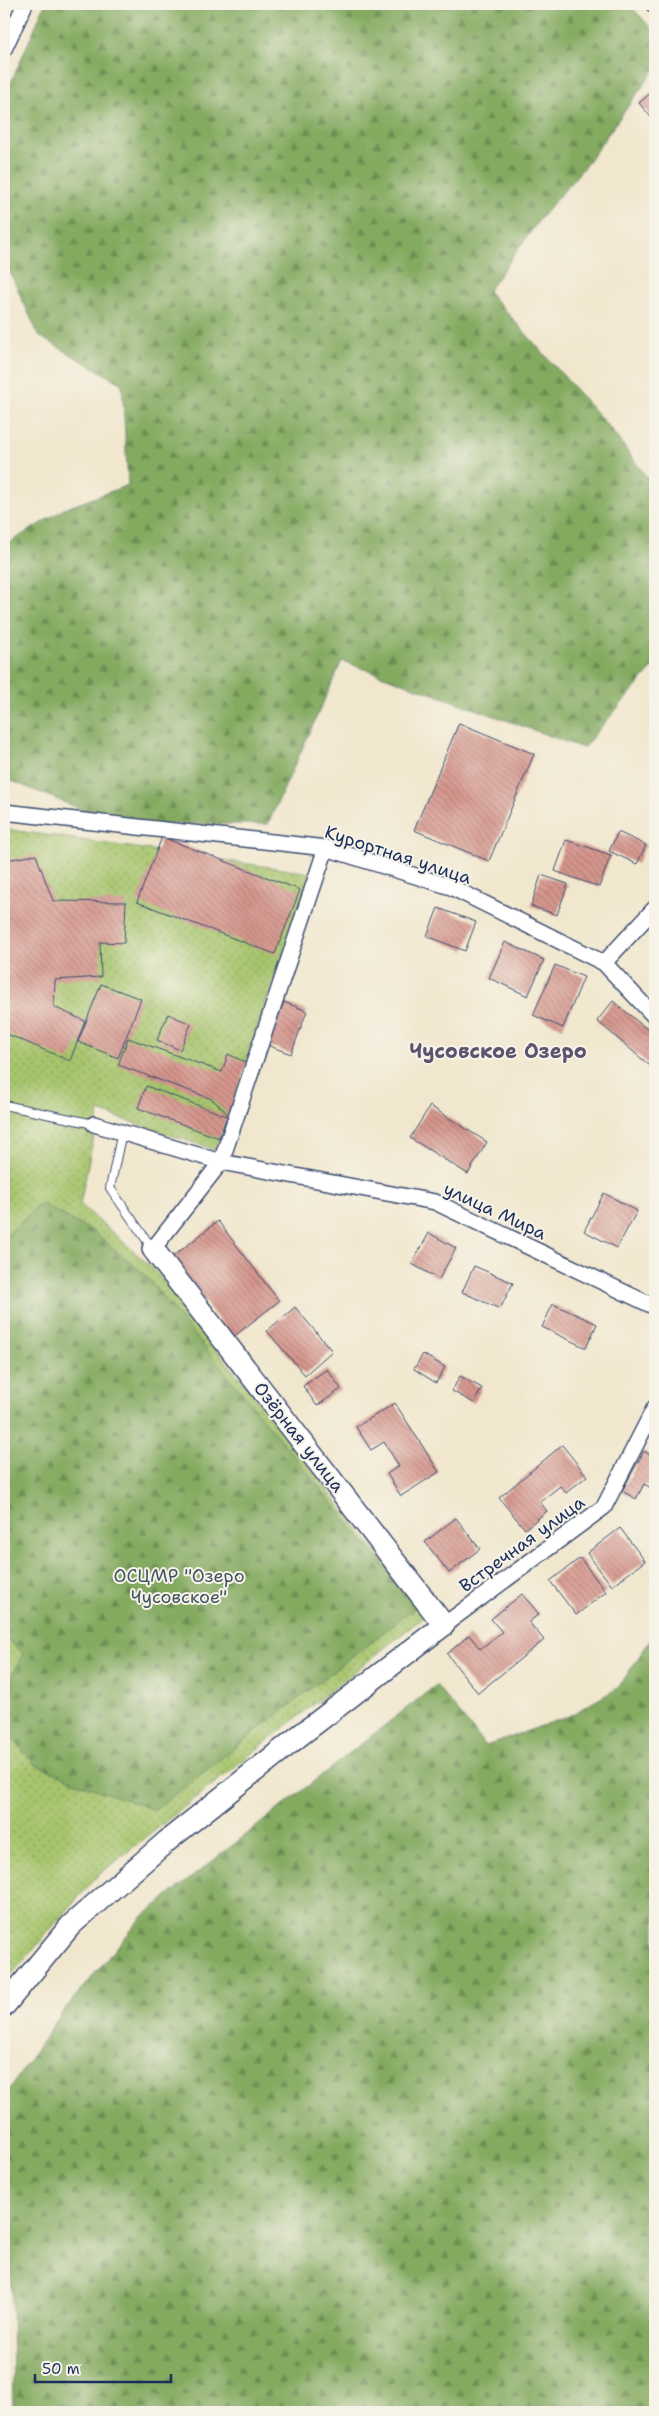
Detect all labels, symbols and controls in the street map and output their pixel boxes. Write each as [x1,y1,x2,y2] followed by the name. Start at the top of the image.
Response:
[322,820,474,890] street label: Курортная улица
[409,1038,587,1064] district label: Чусовское Озеро
[440,1177,550,1245] street label: улица Мира
[248,1377,350,1497] street label: Озёрная улица
[454,1490,590,1598] street label: Встречная улица
[113,1564,245,1609] park label: ОСЦМР "Озеро Чусовское"
[35,2351,171,2383] scale bar
[42,2359,80,2379] text: 50 m

